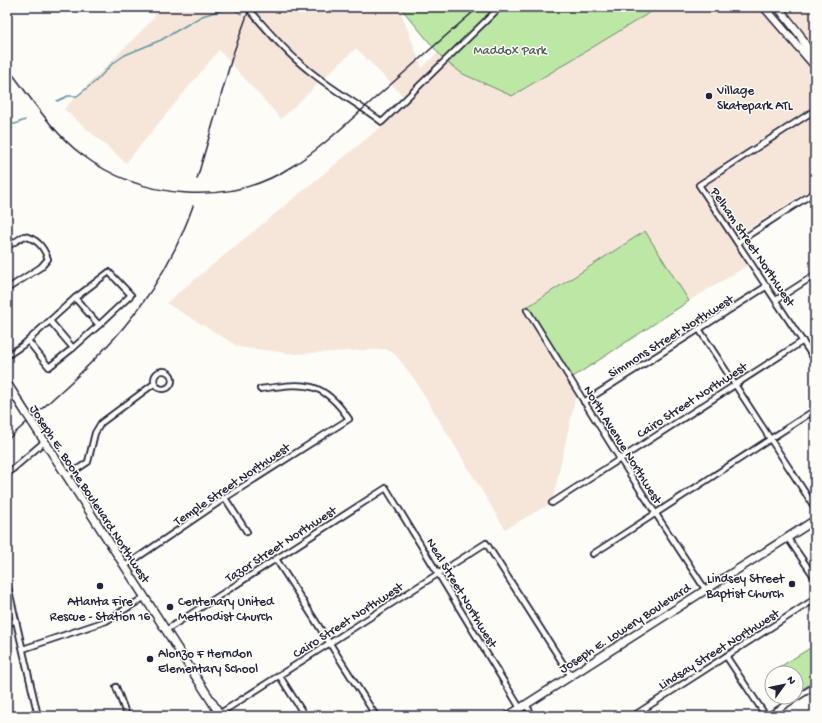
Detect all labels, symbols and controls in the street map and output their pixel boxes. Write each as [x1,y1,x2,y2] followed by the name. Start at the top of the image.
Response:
[474,44,548,59] park label: Maddox Park
[716,84,794,114] place label: Village Skatepark ATL
[704,91,714,101] marker: Village Skatepark ATL
[706,184,798,311] street label: Pelham Street Northwest
[606,291,738,382] street label: Simmons Street Northwest
[634,359,752,442] street label: Cairo Street Northwest
[579,384,665,509] street label: North Avenue Northwest
[26,403,153,588] street label: Joseph E. Boone Boulevard Northwest
[171,440,295,530] street label: Temple Street Northwest
[222,503,341,587] street label: Tazor Street Northwest
[422,536,500,652] street label: Neal Street Northwest
[705,572,786,602] place label: Lindsey Street Baptist Church
[290,579,408,662] street label: Cairo Street Northwest
[787,579,797,589] marker: Lindsey Street Baptist Church
[557,580,695,677] street label: Joseph E. Lowery Boulevard
[95,581,105,591] marker: Atlanta Fire Rescue - Station 16
[50,595,151,625] place label: Atlanta Fire Rescue - Station 16
[178,595,275,625] place label: Centenary United Methodist Church
[165,602,175,612] marker: Centenary United Methodist Church
[656,606,784,693] street label: Lindsay Street Northwest
[158,647,258,677] place label: Alonzo F Herndon Elementary School
[145,654,155,664] marker: Alonzo F Herndon Elementary School
[764,665,804,705] north arrow
[784,674,798,687] text: N

